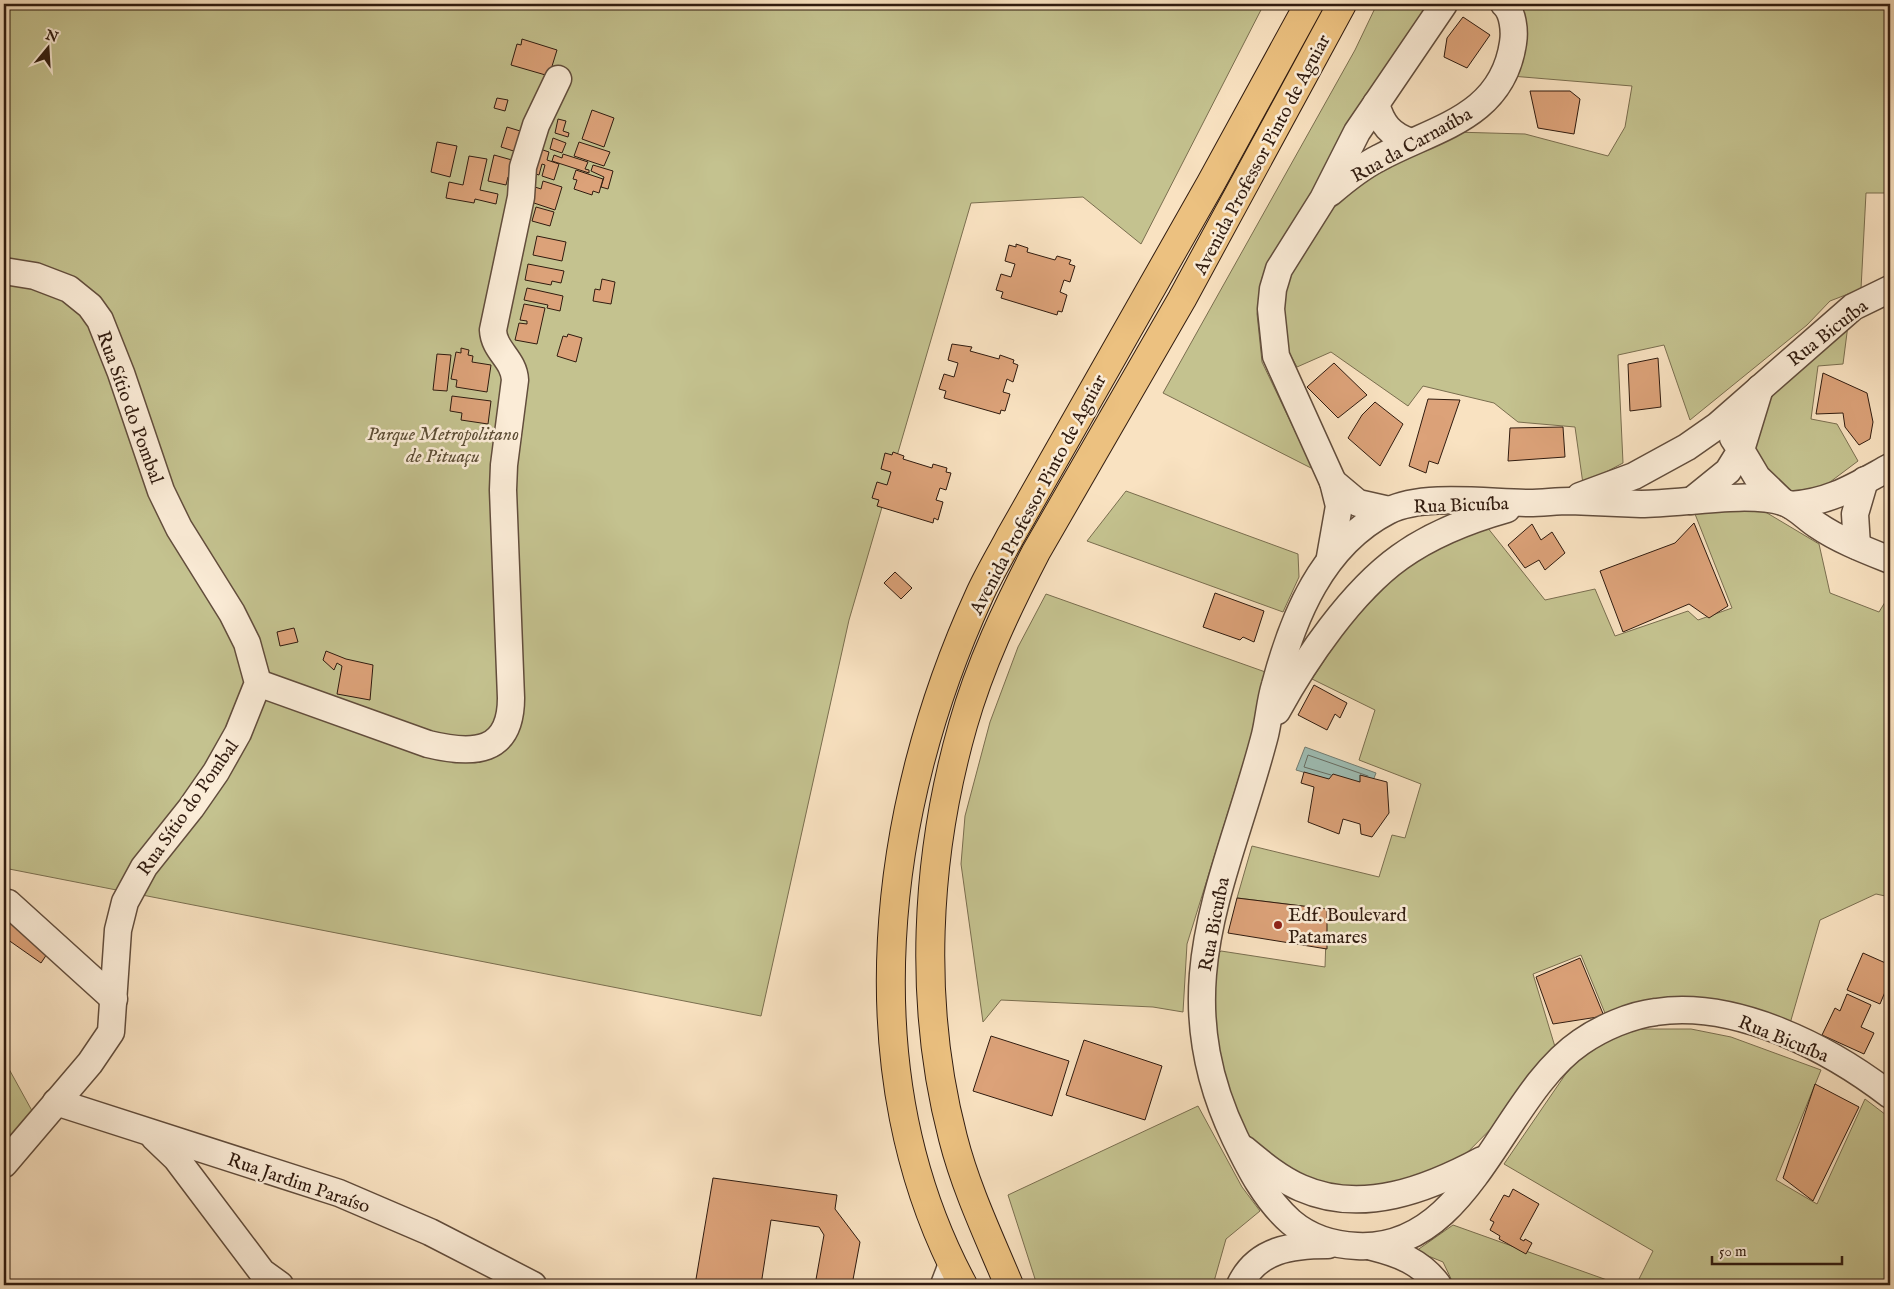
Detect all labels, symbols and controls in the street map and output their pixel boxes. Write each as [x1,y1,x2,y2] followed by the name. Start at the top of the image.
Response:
[22,22,72,72] north arrow
[42,26,60,47] text: N
[1189,31,1336,280] street label: Avenida Professor Pinto de Aguiar
[1347,102,1477,189] street label: Rua da Carnaúba
[1783,294,1874,372] street label: Rua Bicuíba
[90,328,168,488] street label: Rua Sítio do Pombal
[965,371,1112,620] street label: Avenida Professor Pinto de Aguiar
[367,423,519,469] park label: Parque Metropolitano de Pituaçu
[1413,492,1510,520] street label: Rua Bicuíba
[133,735,245,881] street label: Rua Sítio do Pombal
[1194,874,1236,974] street label: Rua Bicuíba
[1288,904,1407,950] place label: Edf. Boulevard Patamares
[1272,919,1284,931] marker: Edf. Boulevard Patamares
[1734,1011,1833,1069] street label: Rua Bicuíba
[224,1148,373,1220] street label: Rua Jardim Paraíso
[1712,1234,1842,1266] scale bar
[1719,1242,1747,1261] text: 50 m

